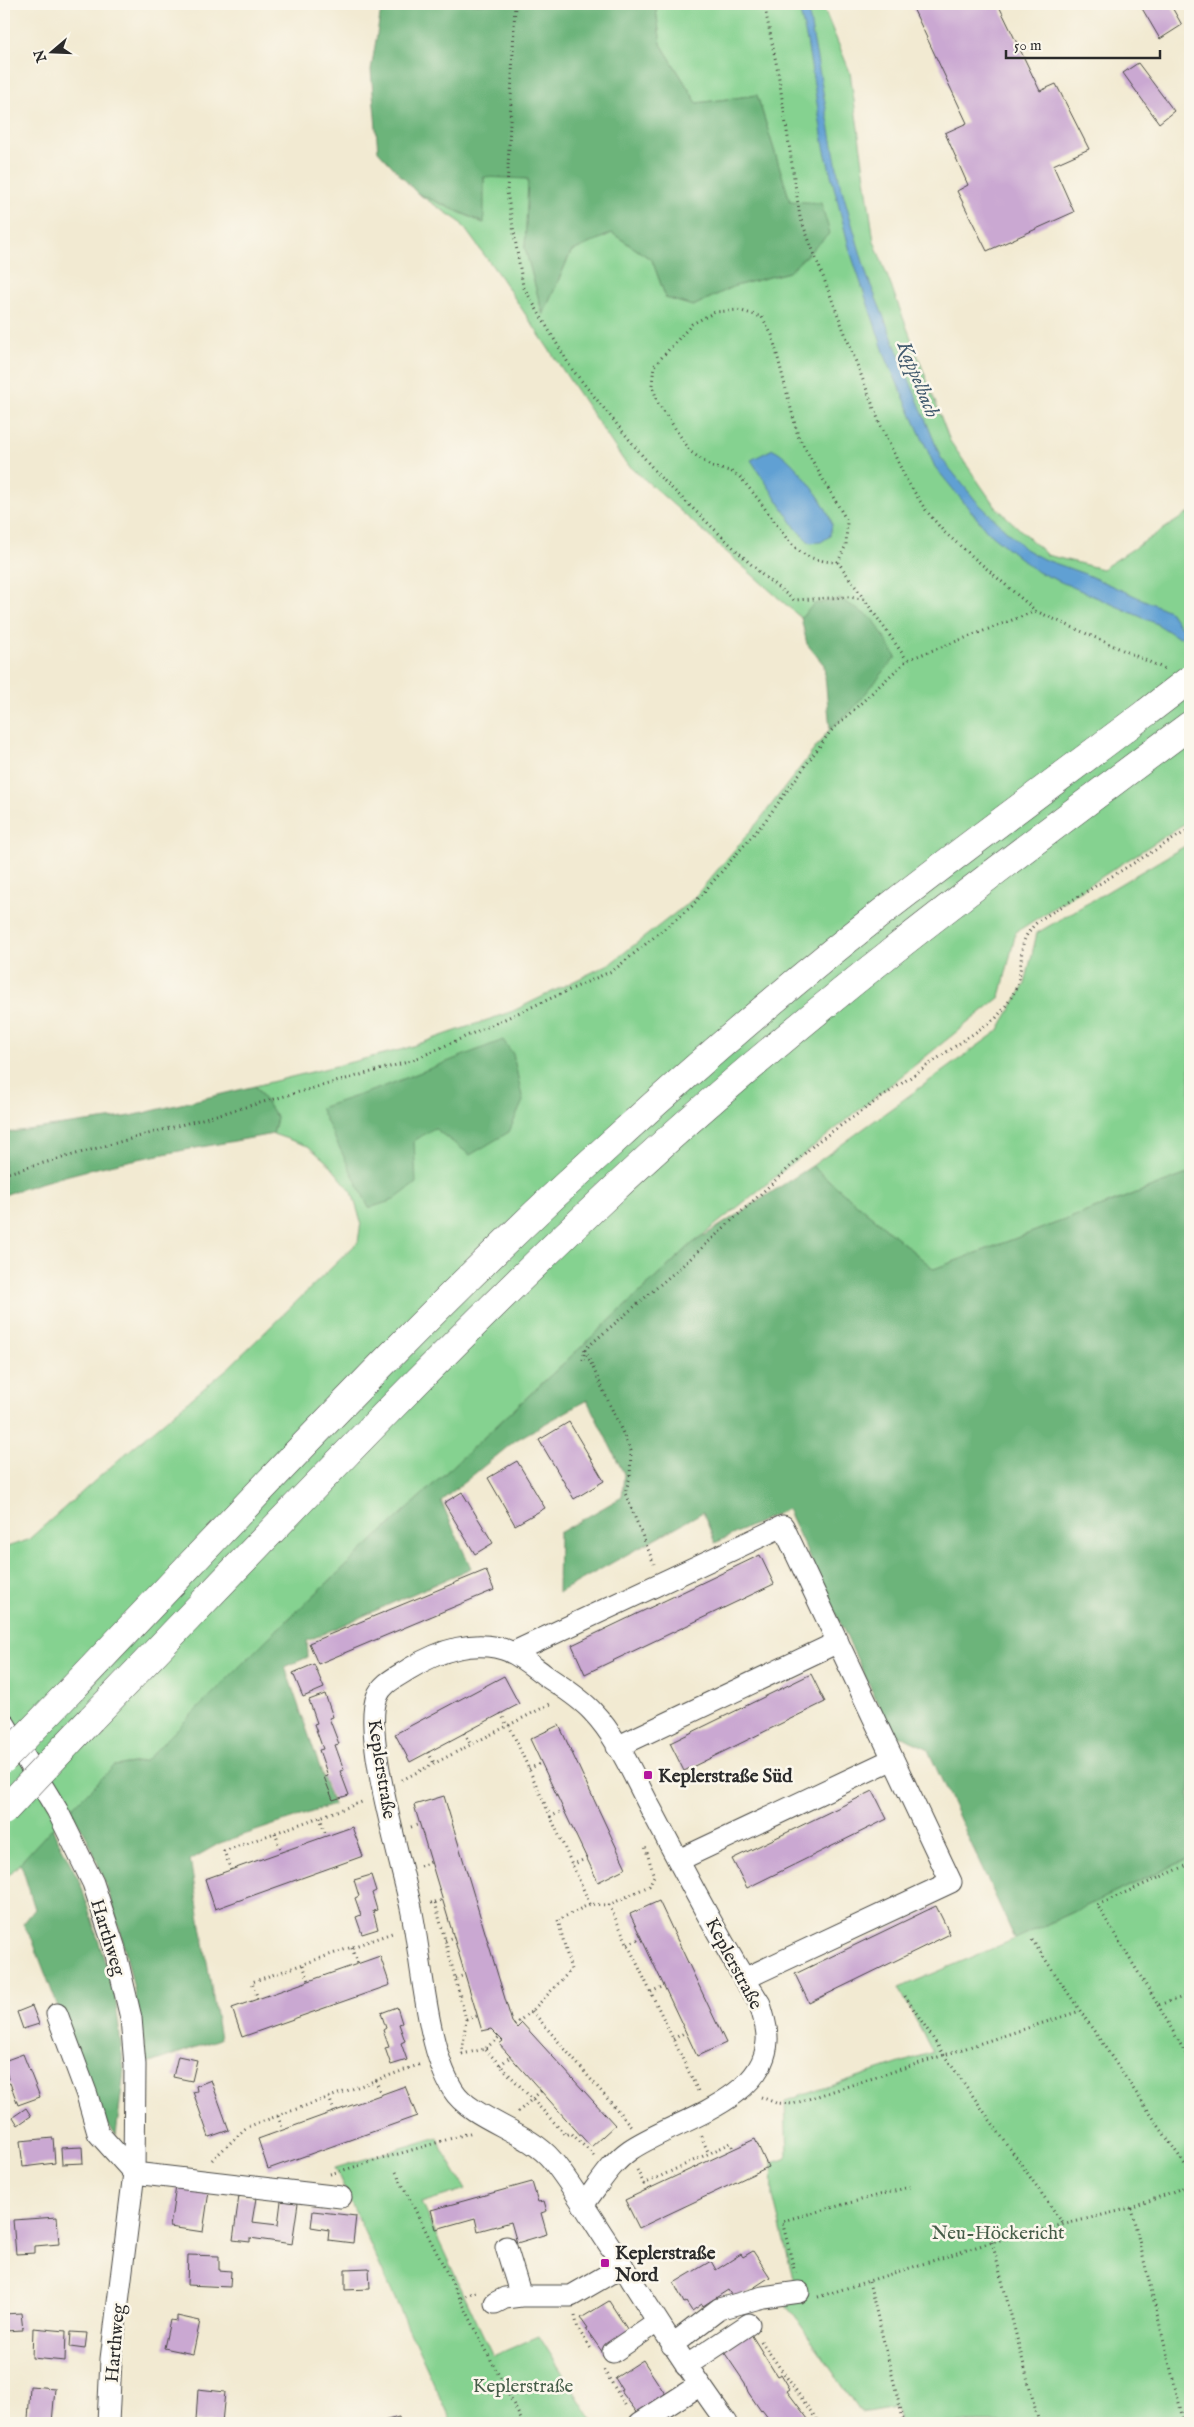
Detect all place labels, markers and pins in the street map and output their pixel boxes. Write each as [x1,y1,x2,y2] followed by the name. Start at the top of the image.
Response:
[658,1765,793,1789] place label: Keplerstraße Süd
[642,1769,654,1781] marker: Keplerstraße Süd
[614,2242,716,2288] place label: Keplerstraße Nord
[599,2257,611,2269] marker: Keplerstraße Nord

